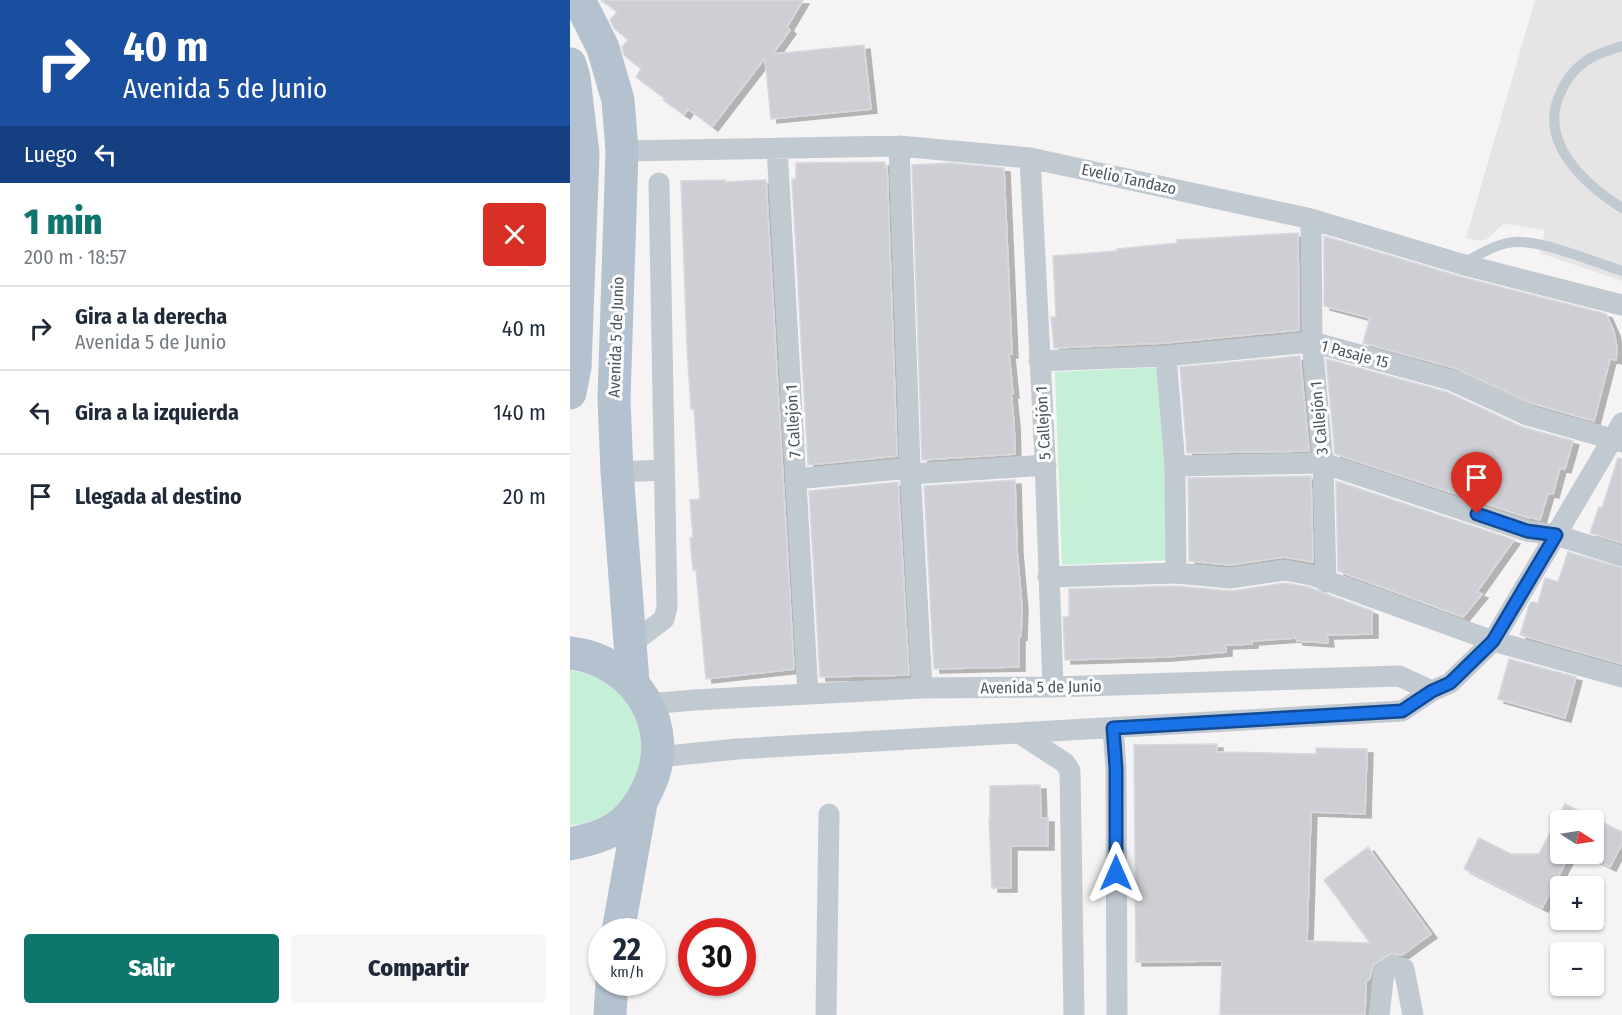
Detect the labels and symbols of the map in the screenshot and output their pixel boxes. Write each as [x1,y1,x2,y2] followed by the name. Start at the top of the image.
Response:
[1080,160,1178,198] street label: Evelio Tandazo
[604,276,628,398] street label: Avenida 5 de Junio
[1319,336,1391,372] street label: 1 Pasaje 15
[1306,380,1332,456] street label: 3 Callejón 1
[782,384,804,458] street label: 7 Callejón 1
[1032,386,1054,460] street label: 5 Callejón 1
[1451,452,1502,514] pin
[980,676,1102,698] street label: Avenida 5 de Junio
[1550,810,1604,864] north arrow
[1084,841,1148,905] position arrow
[678,918,756,996] speed limit sign: 30

